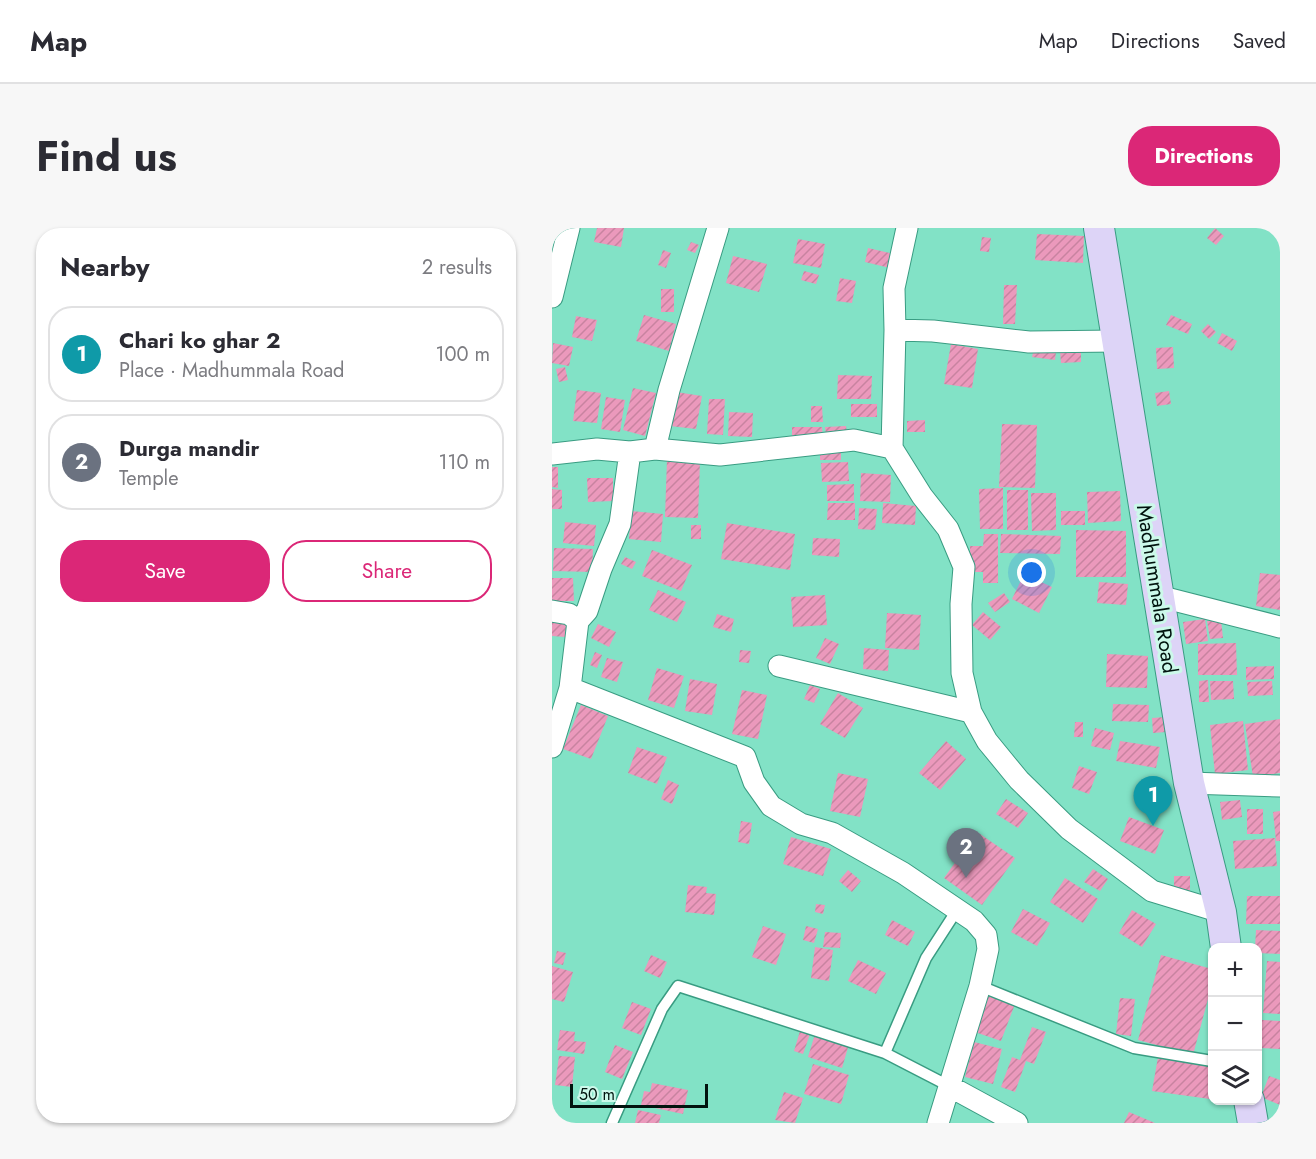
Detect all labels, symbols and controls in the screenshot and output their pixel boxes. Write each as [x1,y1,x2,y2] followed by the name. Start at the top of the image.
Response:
[30,21,87,62] text: Map
[1039,26,1078,56] text: Map
[1111,26,1200,56] text: Directions
[1233,26,1286,56] text: Saved
[36,126,177,187] text: Find us
[1128,126,1280,186] button: Directions
[60,248,149,286] text: Nearby
[422,253,492,282] text: 2 results
[119,324,280,356] text: Chari ko ghar 2
[76,340,87,369] text: 1
[435,340,490,369] text: 100 m
[119,356,344,385] text: Place · Madhummala Road
[119,432,260,464] text: Durga mandir
[75,448,88,477] text: 2
[438,448,490,477] text: 110 m
[119,464,179,493] text: Temple
[1129,502,1185,676] street label: Madhummala Road
[60,540,270,602] button: Save
[282,540,492,602] button: Share
[1017,558,1046,587] your location
[1134,776,1172,826] pin: 1
[946,828,986,878] pin: 2
[1208,943,1262,1105] map controls
[1208,943,1262,997] button: +
[1208,997,1262,1051] button: −
[1208,1051,1262,1105] button: layers
[570,1081,708,1108] scale bar
[579,1083,615,1106] text: 50 m

